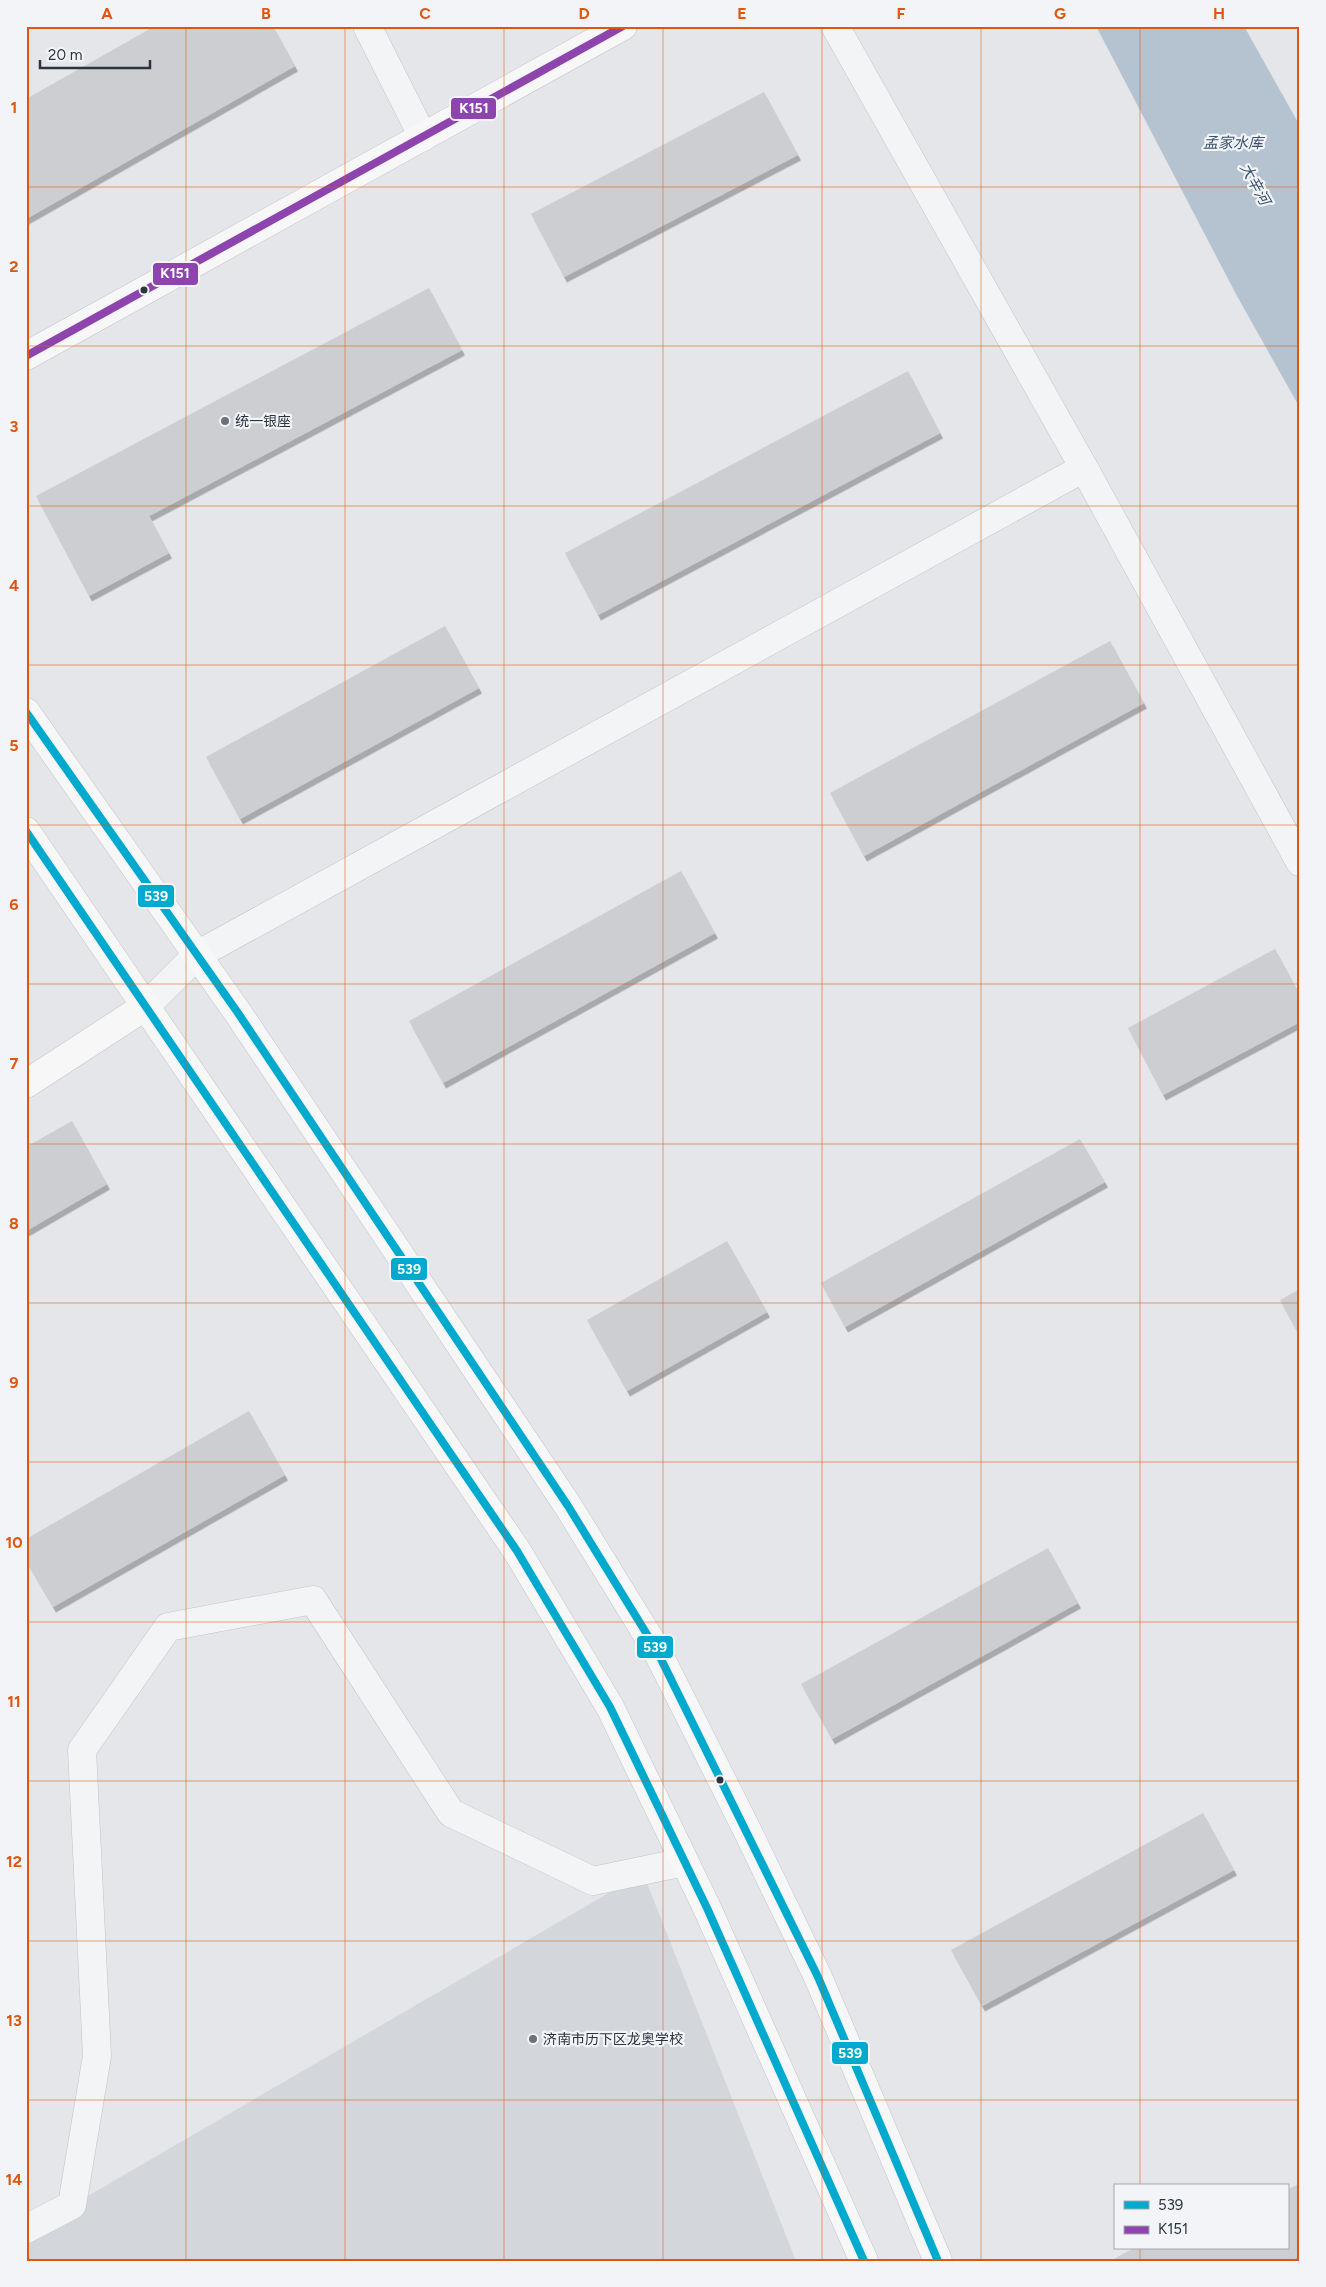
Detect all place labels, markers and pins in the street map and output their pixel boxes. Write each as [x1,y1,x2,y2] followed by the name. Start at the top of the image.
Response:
[139,285,149,295] unlabelled marker
[235,413,291,430] place label: 统一银座
[219,415,231,427] marker: 统一银座
[715,1775,725,1785] unlabelled marker
[543,2031,683,2048] place label: 济南市历下区龙奥学校
[527,2033,539,2045] marker: 济南市历下区龙奥学校

